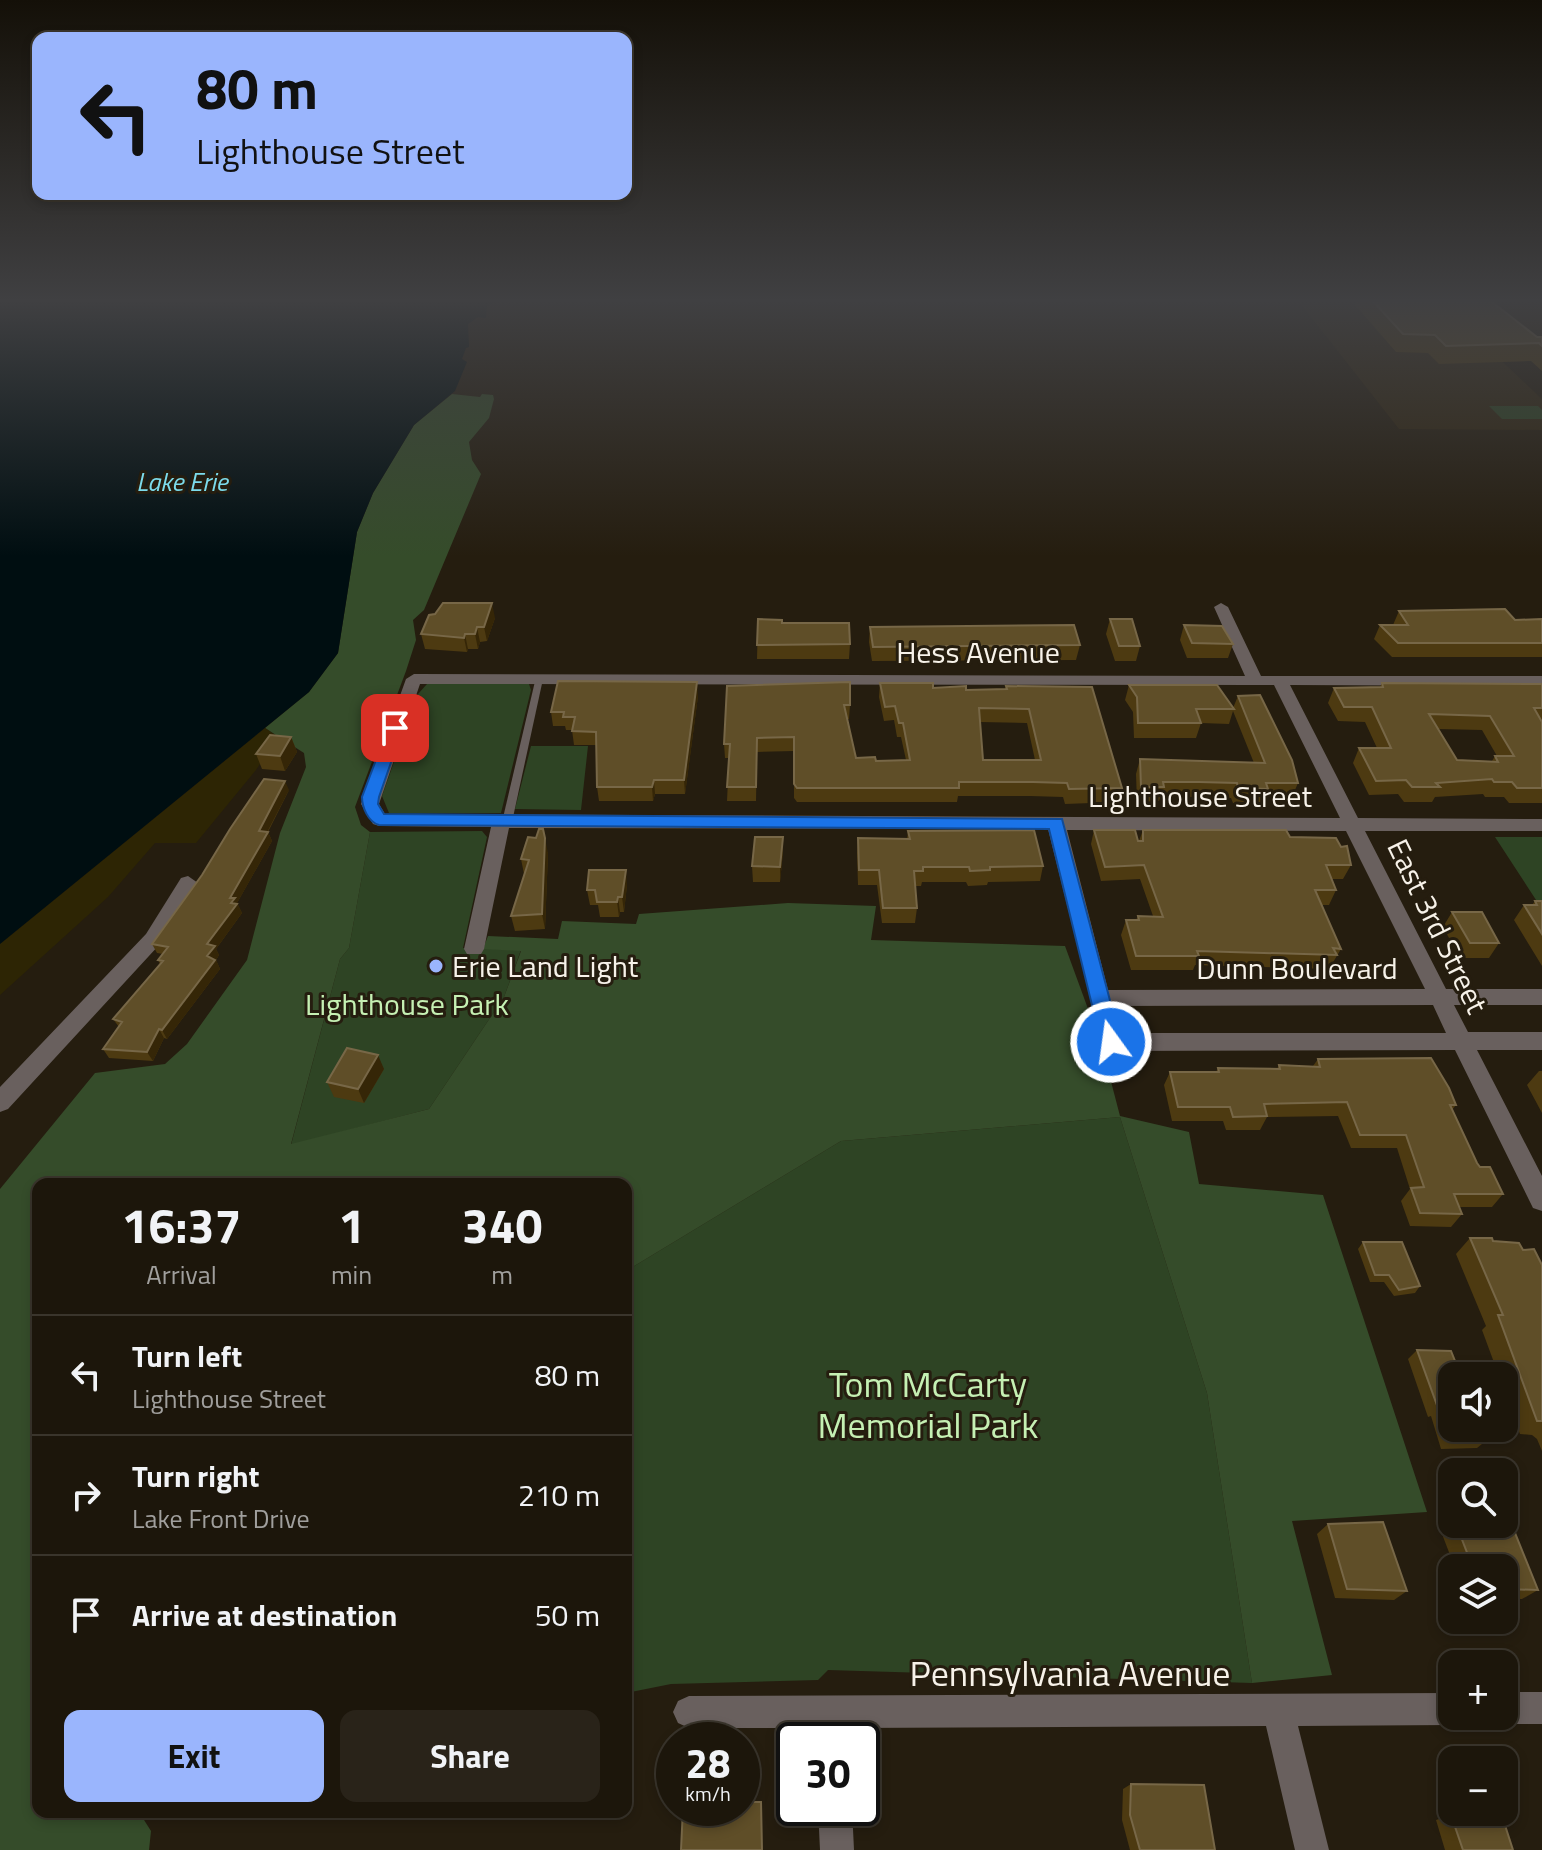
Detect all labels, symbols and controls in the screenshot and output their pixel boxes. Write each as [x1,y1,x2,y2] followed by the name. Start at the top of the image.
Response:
[196,46,318,131] text: 80 m
[64,64,168,168] icon: left
[196,123,465,178] text: Lighthouse Street
[136,462,230,501] water label: Lake Erie
[896,629,1060,675] street label: Hess Avenue
[361,694,429,762] pin
[373,706,417,750] icon: arrive
[1088,773,1312,819] street label: Lighthouse Street
[1376,831,1500,1022] street label: East 3rd Street
[452,943,639,989] place label: Erie Land Light
[1196,945,1398,991] street label: Dunn Boulevard
[427,957,445,975] marker: Erie Land Light
[305,981,509,1027] park label: Lighthouse Park
[1069,1000,1153,1084] position arrow
[122,1189,241,1262] text: 16:37
[338,1189,365,1262] text: 1
[462,1189,542,1262] text: 340
[146,1255,217,1294] text: Arrival
[331,1255,372,1294] text: min
[491,1255,513,1294] text: m
[132,1333,242,1379] text: Turn left
[535,1352,600,1398] text: 80 m
[64,1353,108,1397] icon: left
[818,1356,1038,1452] park label: Tom McCarty Memorial Park
[1438,1362,1518,1826] map controls
[1438,1362,1518,1442] button: sound
[132,1379,326,1418] text: Lighthouse Street
[132,1453,260,1499] text: Turn right
[1438,1458,1518,1538] button: search
[518,1472,600,1518] text: 210 m
[64,1473,108,1517] icon: right
[132,1499,310,1538] text: Lake Front Drive
[1438,1554,1518,1634] button: layers
[132,1592,397,1638] text: Arrive at destination
[535,1592,600,1638] text: 50 m
[64,1593,108,1637] icon: arrive
[909,1645,1231,1700] street label: Pennsylvania Avenue
[1438,1650,1518,1730] button: +
[64,1710,324,1802] button: Exit
[340,1710,600,1802] button: Share
[776,1722,880,1826] speed limit sign: 30
[686,1733,730,1794] text: 28
[1438,1746,1518,1826] button: −
[685,1778,731,1809] text: km/h

